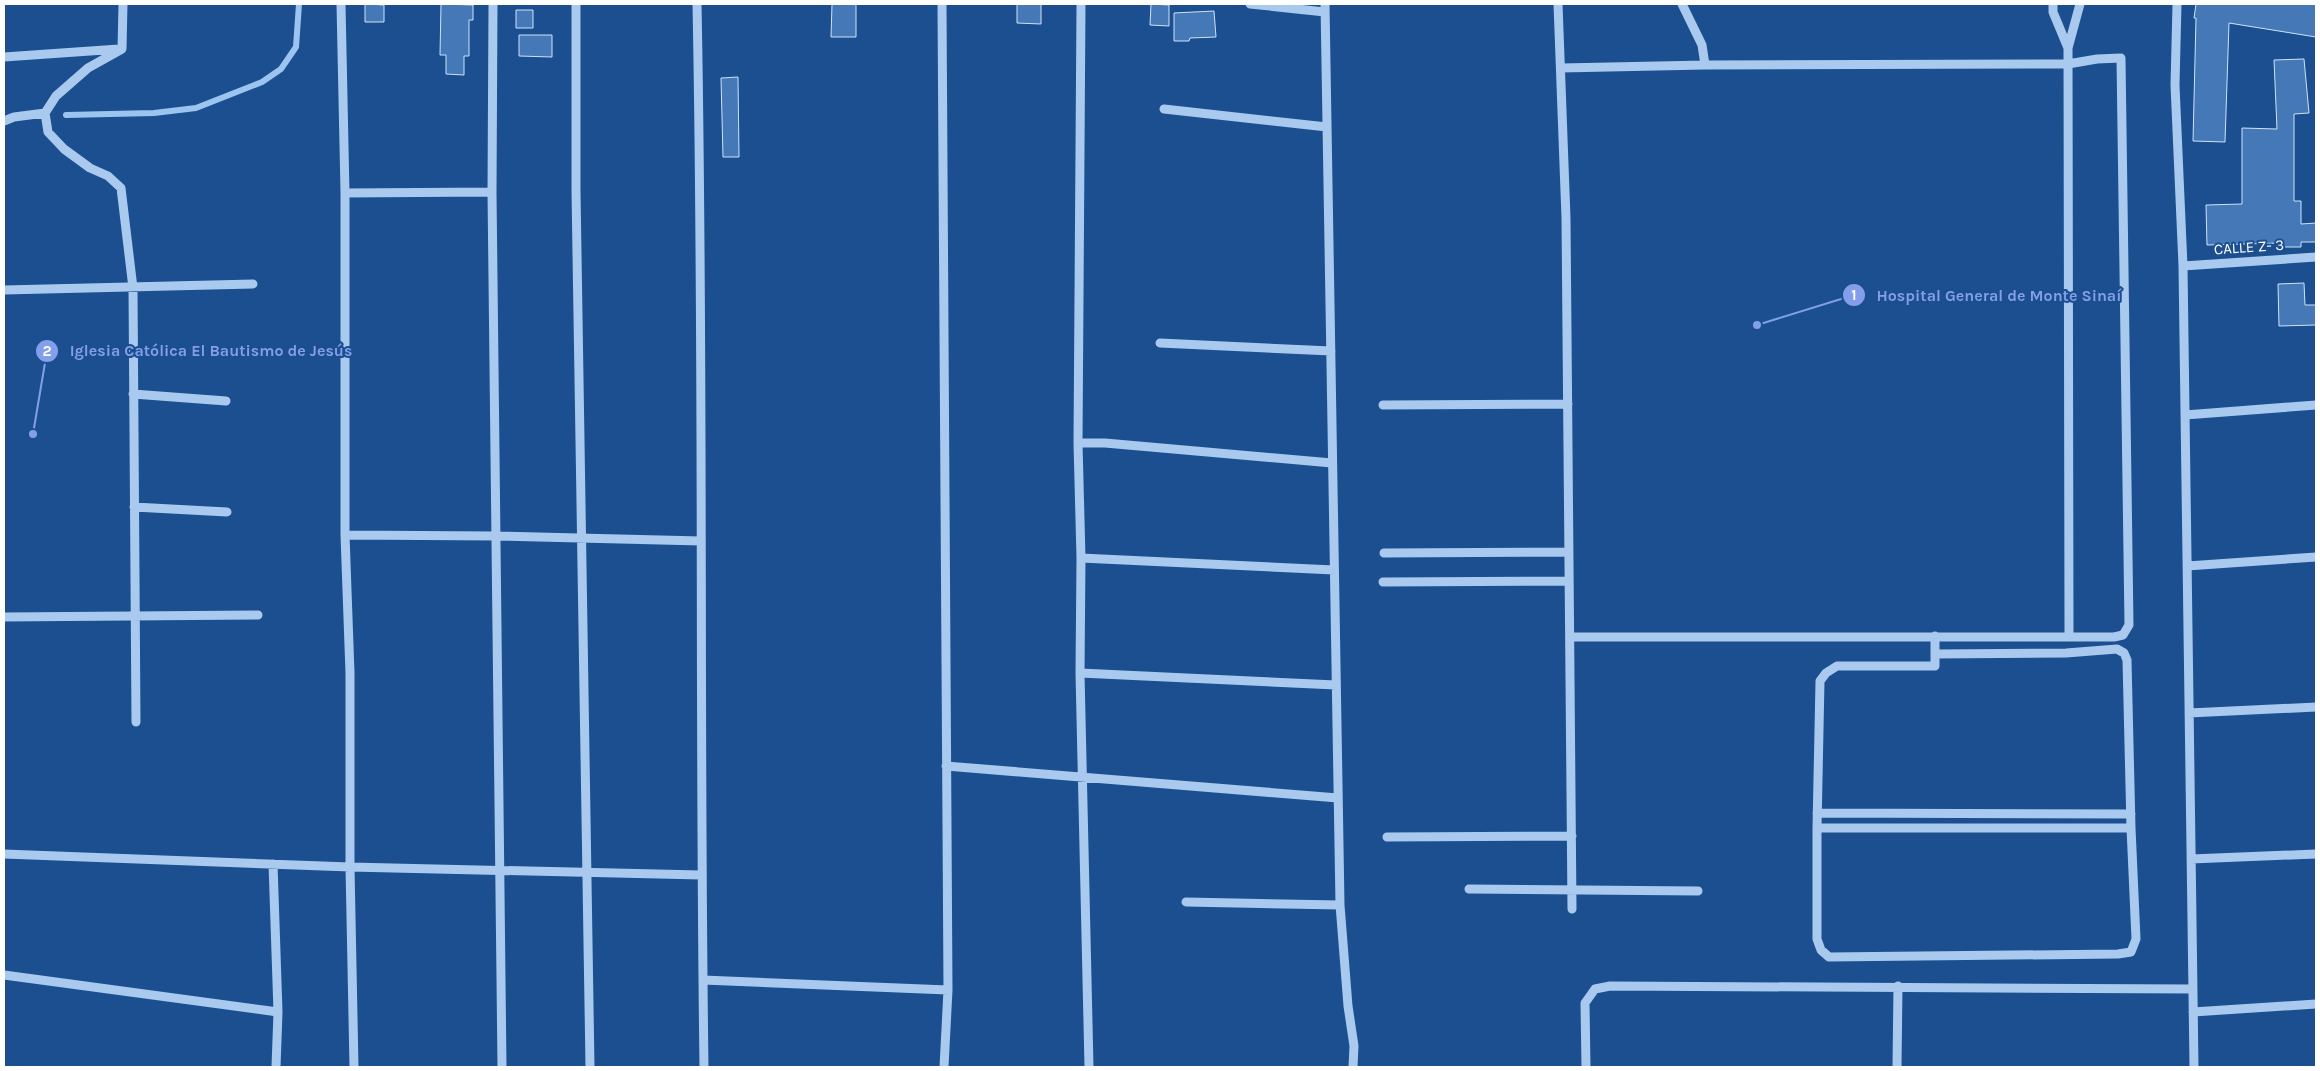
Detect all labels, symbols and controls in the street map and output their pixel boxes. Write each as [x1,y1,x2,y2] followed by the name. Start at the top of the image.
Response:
[2213,236,2285,258] street label: CALLE Z- 3
[1842,280,2132,311] callout: Hospital General de Monte Sinaí
[1851,286,1857,304] text: 1
[1877,286,2122,305] text: Hospital General de Monte Sinaí
[35,335,362,366] callout: Iglesia Católica El Bautismo de Jesús
[70,341,352,360] text: Iglesia Católica El Bautismo de Jesús
[42,342,52,360] text: 2

